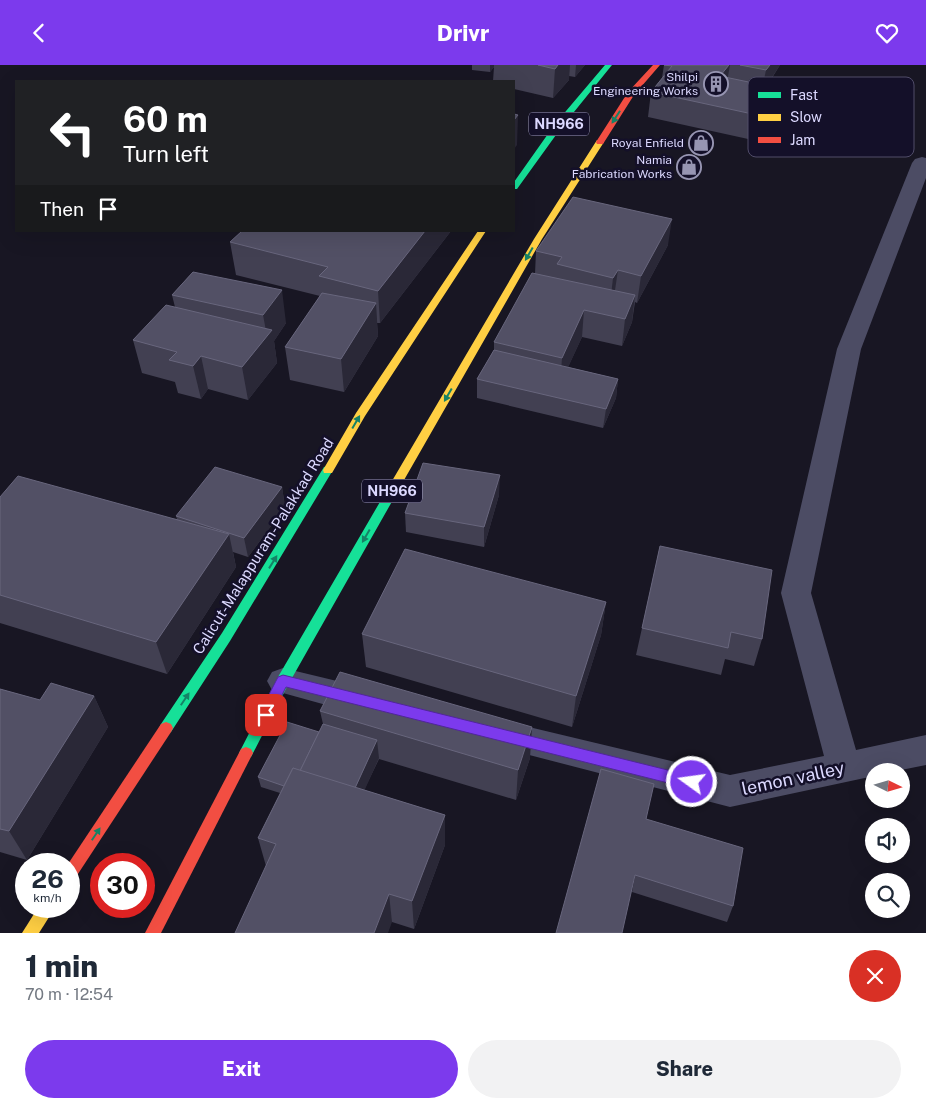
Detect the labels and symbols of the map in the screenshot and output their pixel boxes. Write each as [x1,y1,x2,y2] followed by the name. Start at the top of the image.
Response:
[593,70,698,98] place label: Shilpi Engineering Works
[703,71,729,97] building icon: Shilpi Engineering Works
[748,77,914,157] legend
[790,87,818,103] text: Fast
[790,109,822,125] text: Slow
[612,111,621,124] one-way arrow
[529,113,589,135] road number: NH966
[688,130,714,156] shop icon: Royal Enfield
[790,132,815,148] text: Jam
[611,136,684,150] place label: Royal Enfield
[572,153,672,181] place label: Namia Fabrication Works
[676,154,702,180] shop icon: Namia Fabrication Works
[524,247,533,261] one-way arrow
[443,388,452,401] one-way arrow
[352,416,361,429] one-way arrow
[189,435,337,657] street label: Calicut-Malappuram-Palakkad Road
[362,479,422,503] road number: NH966
[362,529,371,542] one-way arrow
[269,555,278,568] one-way arrow
[181,692,190,705] one-way arrow
[245,694,287,736] pin
[665,755,717,807] position arrow
[740,757,847,799] street label: lemon valley
[865,763,910,807] north arrow
[91,827,101,841] one-way arrow
[90,853,155,918] speed limit sign: 30

